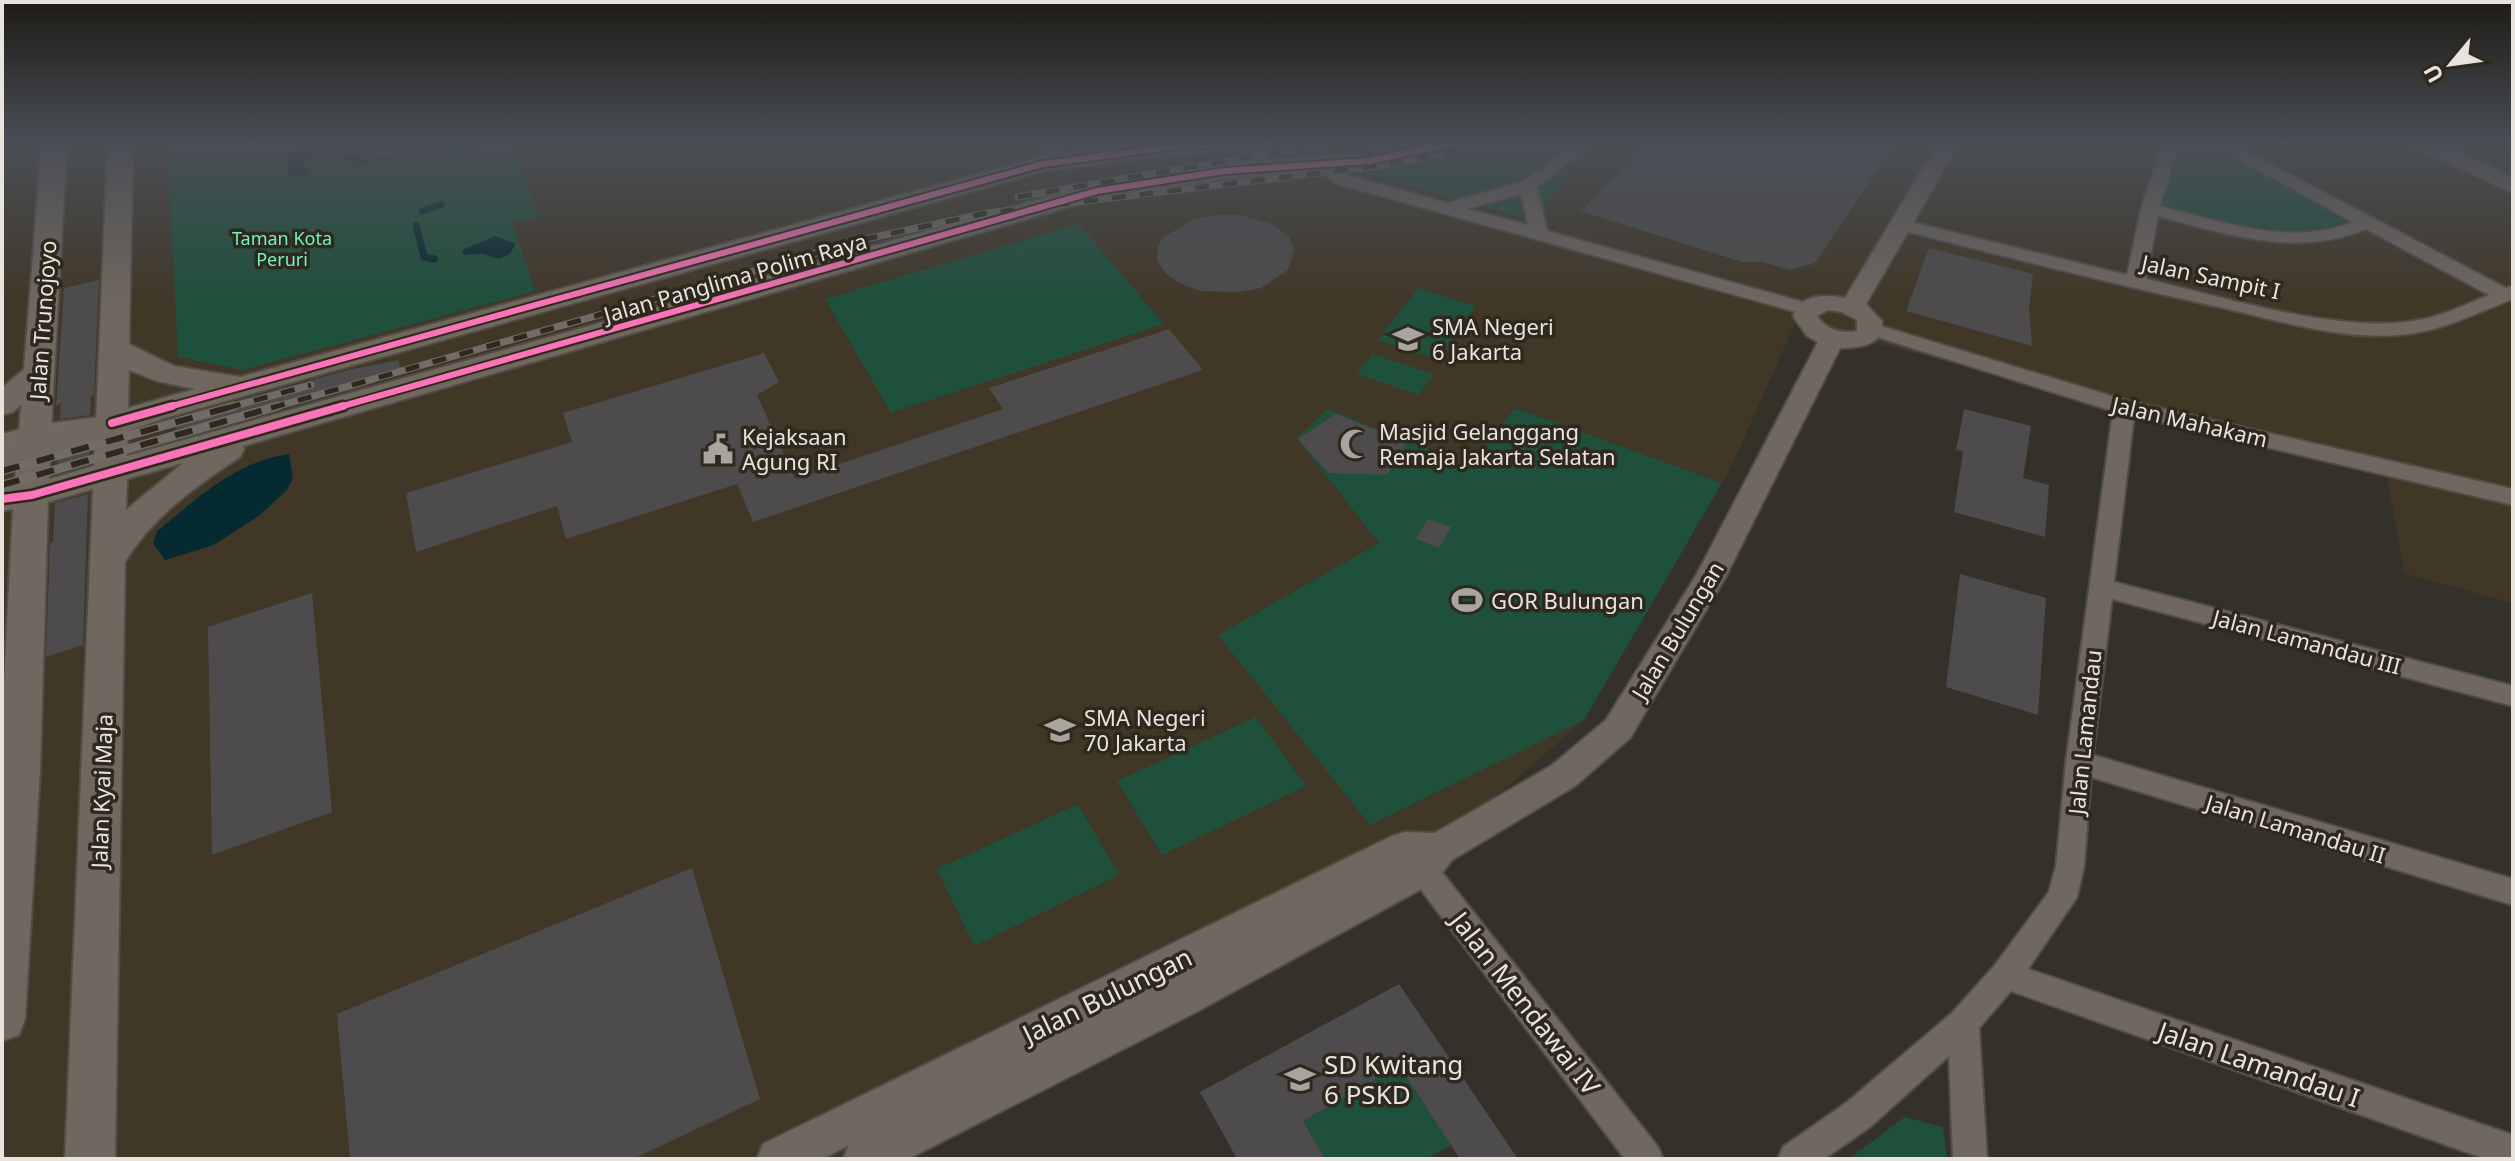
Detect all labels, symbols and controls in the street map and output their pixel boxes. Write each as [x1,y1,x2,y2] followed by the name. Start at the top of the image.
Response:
[2411,24,2491,104] north arrow
[2415,60,2450,89] text: U
[598,225,870,329] street label: Jalan Panglima Polim Raya
[232,226,332,271] park label: Taman Kota Peruri
[21,239,63,403] street label: Jalan Trunojoyo
[2137,246,2283,305] street label: Jalan Sampit I
[1432,311,1554,366] place label: SMA Negeri 6 Jakarta
[1391,322,1425,356] school or university icon: SMA Negeri 6 Jakarta
[2107,388,2271,453] street label: Jalan Mahakam
[1379,416,1616,471] place label: Masjid Gelanggang Remaja Jakarta Selatan
[742,421,847,476] place label: Kejaksaan Agung RI
[1338,427,1372,461] mosque icon: Masjid Gelanggang Remaja Jakarta Selatan
[701,432,735,466] public building icon: Kejaksaan Agung RI
[1623,555,1730,706] street label: Jalan Bulungan
[1450,583,1484,617] sports icon: GOR Bulungan
[1491,585,1644,615] place label: GOR Bulungan
[2208,601,2404,681] street label: Jalan Lamandau III
[2060,648,2108,818] street label: Jalan Lamandau
[1084,702,1206,757] place label: SMA Negeri 70 Jakarta
[83,713,119,871] street label: Jalan Kyai Maja
[1043,713,1077,747] school or university icon: SMA Negeri 70 Jakarta
[2201,786,2389,870] street label: Jalan Lamandau II
[1441,901,1609,1102] street label: Jalan Mendawai IV
[1014,938,1198,1053] street label: Jalan Bulungan
[2150,1012,2365,1115] street label: Jalan Lamandau I
[1324,1046,1463,1112] place label: SD Kwitang 6 PSKD
[1283,1062,1317,1096] school or university icon: SD Kwitang 6 PSKD

